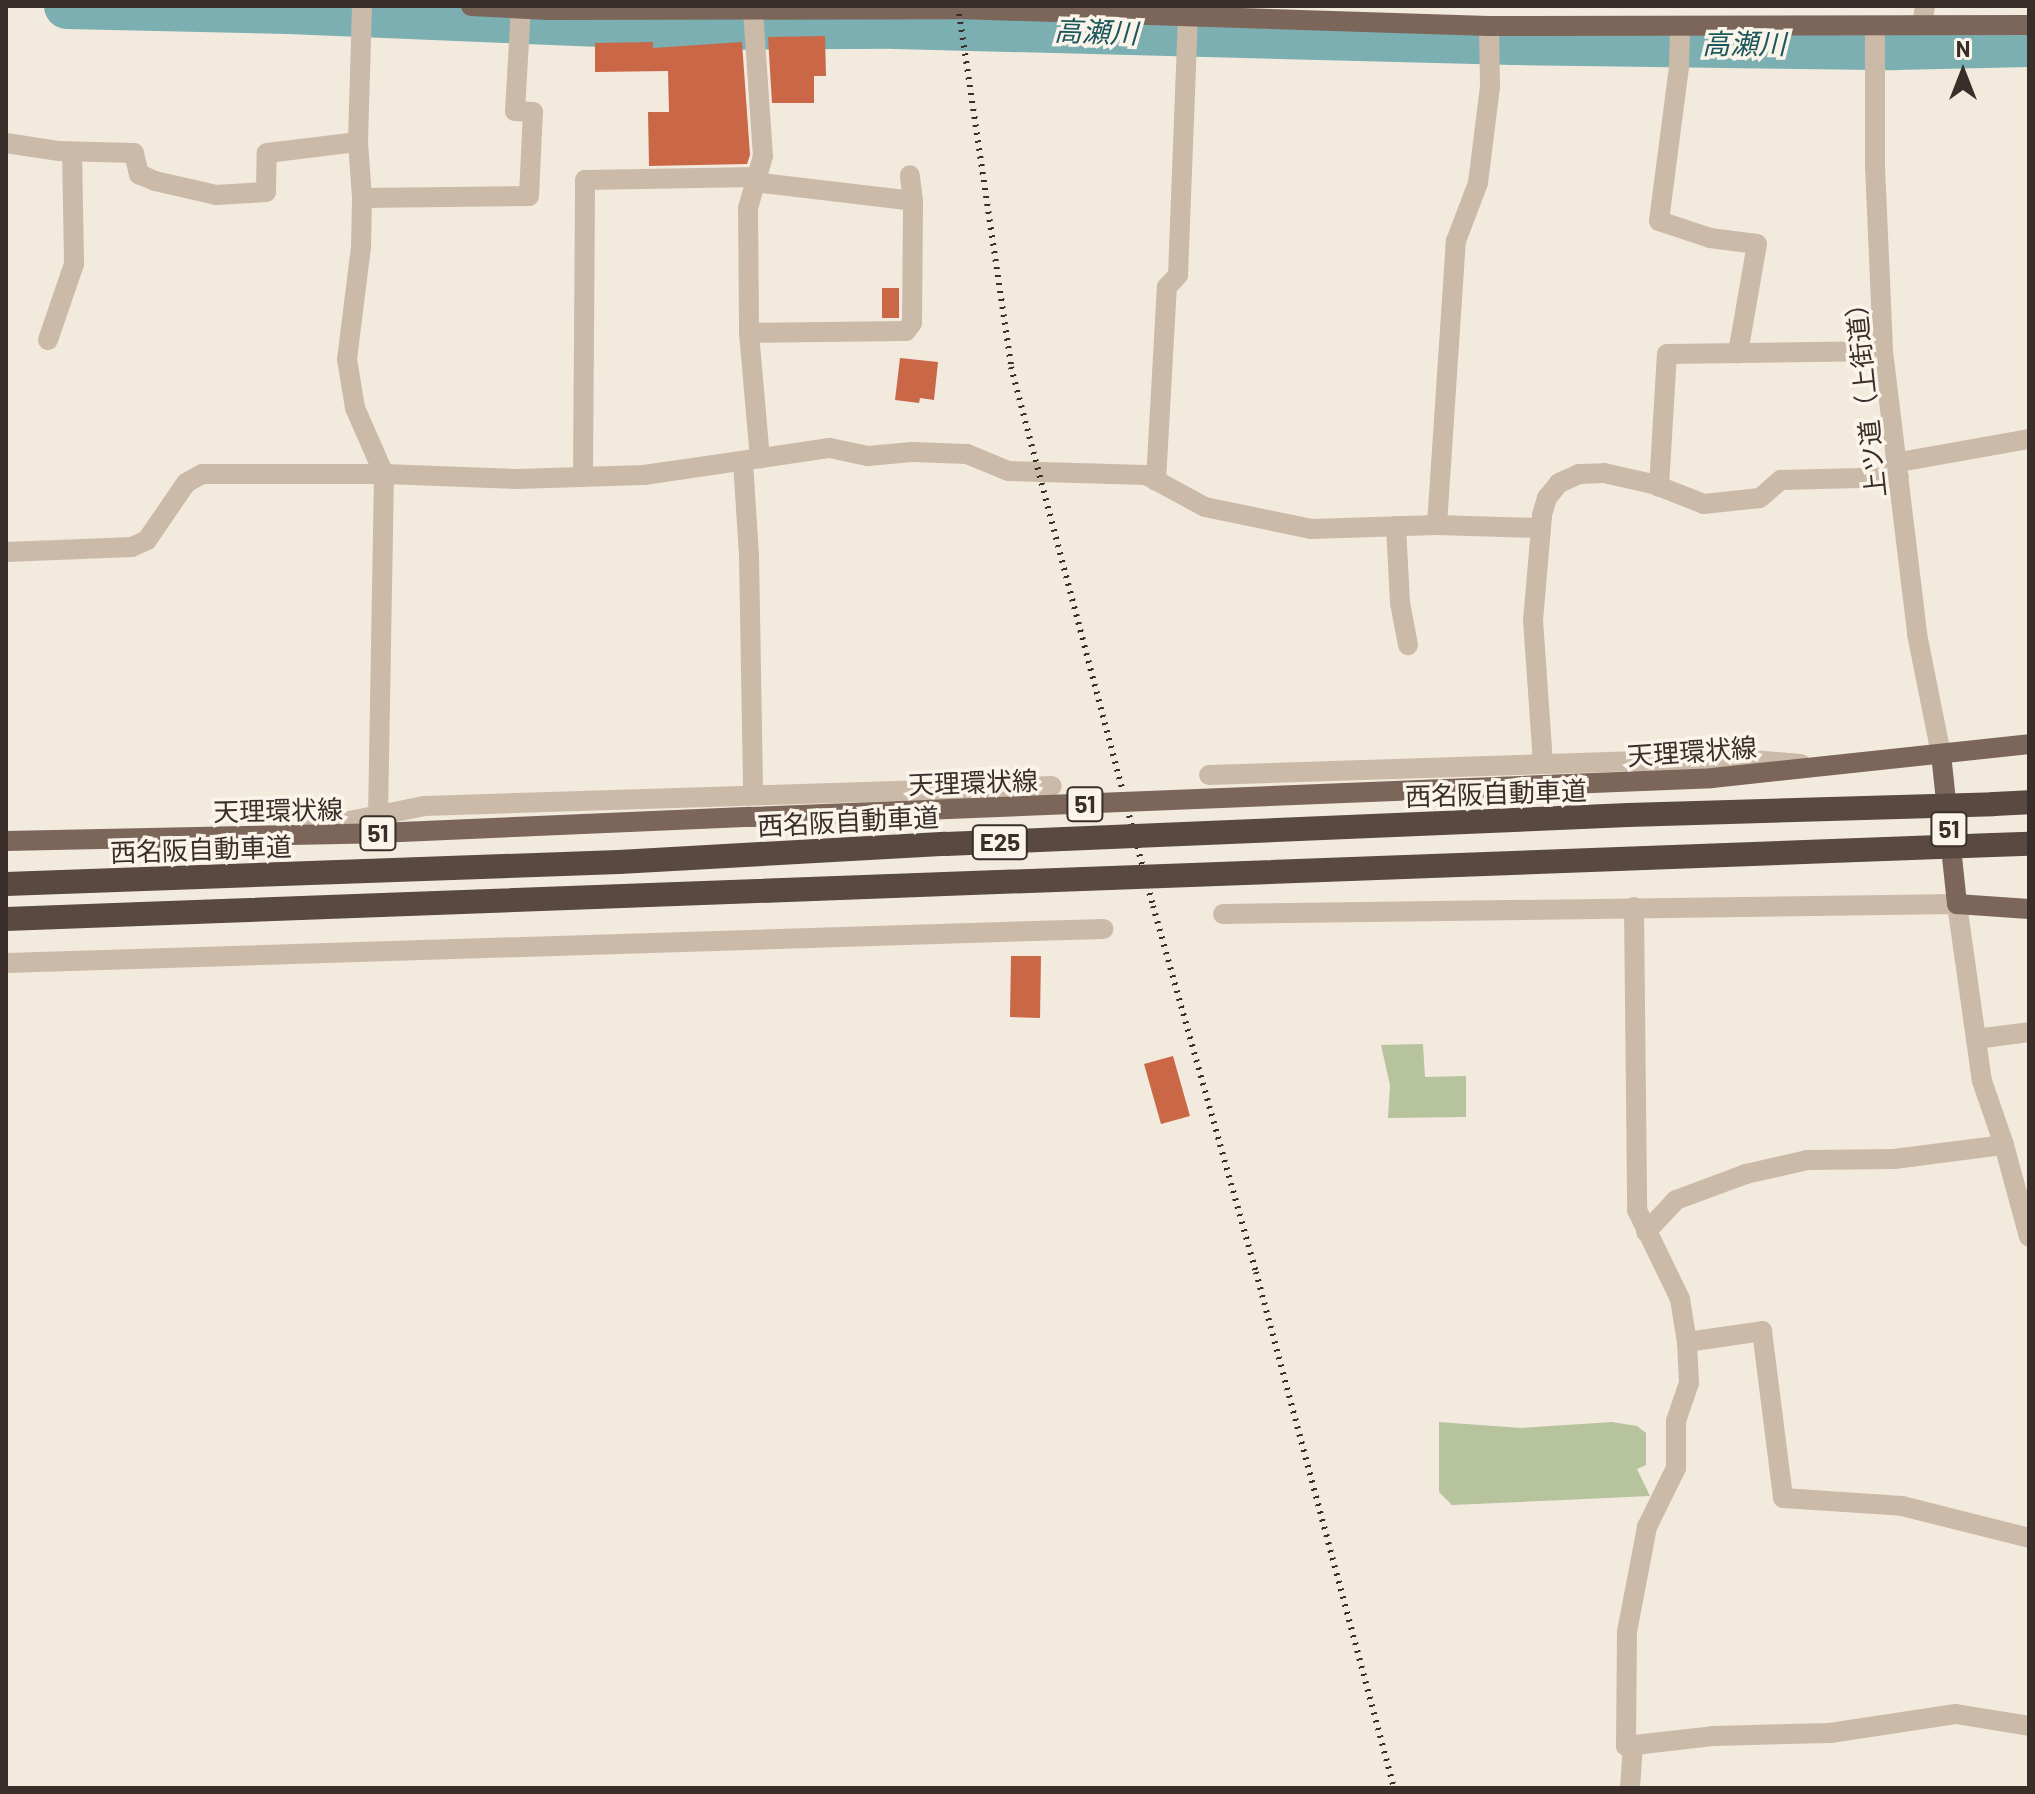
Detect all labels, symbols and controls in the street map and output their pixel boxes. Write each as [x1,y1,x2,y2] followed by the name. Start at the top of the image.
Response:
[1053,13,1139,49] water label: 高瀬川
[1702,26,1786,60] water label: 高瀬川
[1923,32,2003,112] north arrow
[1956,35,1970,61] text: N
[1839,289,1891,499] street label: 上ツ道（上街道）
[1626,731,1758,771] street label: 天理環状線
[907,764,1039,800] street label: 天理環状線
[1405,774,1587,812] street label: 西名阪自動車道
[1065,784,1105,824] road number: 51
[213,793,343,827] street label: 天理環状線
[756,801,940,841] street label: 西名阪自動車道
[1929,809,1969,849] road number: 51
[358,813,398,853] road number: 51
[970,822,1030,862] road number: E25
[110,830,292,868] street label: 西名阪自動車道

